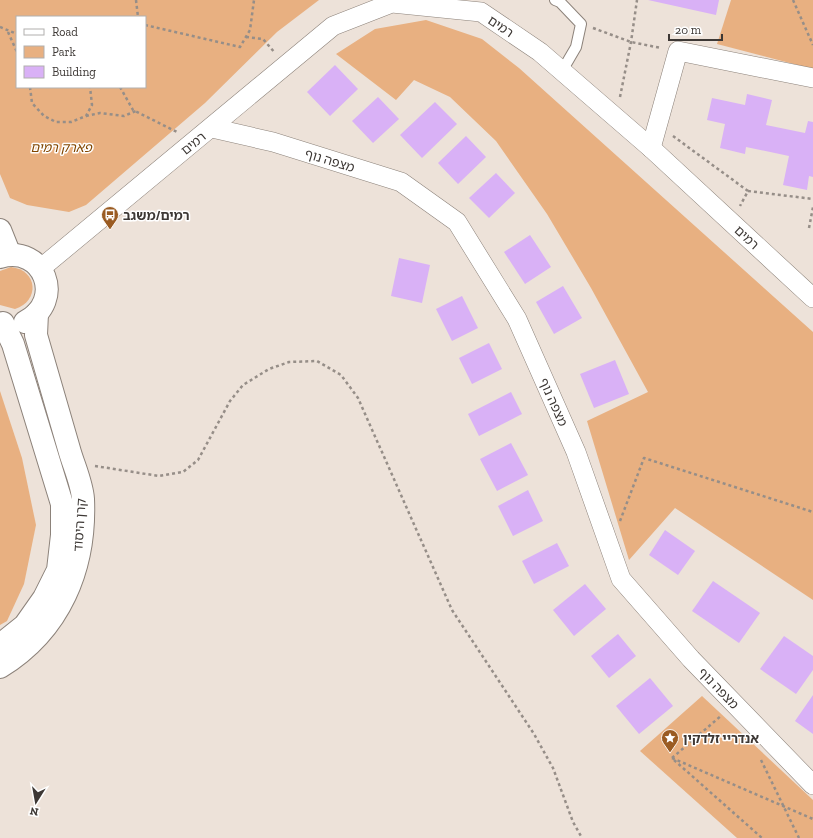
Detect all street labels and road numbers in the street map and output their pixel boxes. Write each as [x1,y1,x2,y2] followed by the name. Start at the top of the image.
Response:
[485,12,516,40] street label: רמים
[178,129,209,158] street label: רמים
[303,146,357,175] street label: מצפה נוף
[731,222,762,252] street label: רמים
[536,376,571,429] street label: מצפה נוף
[70,498,89,552] street label: קרן היסוד
[695,665,742,712] street label: מצפה נוף

